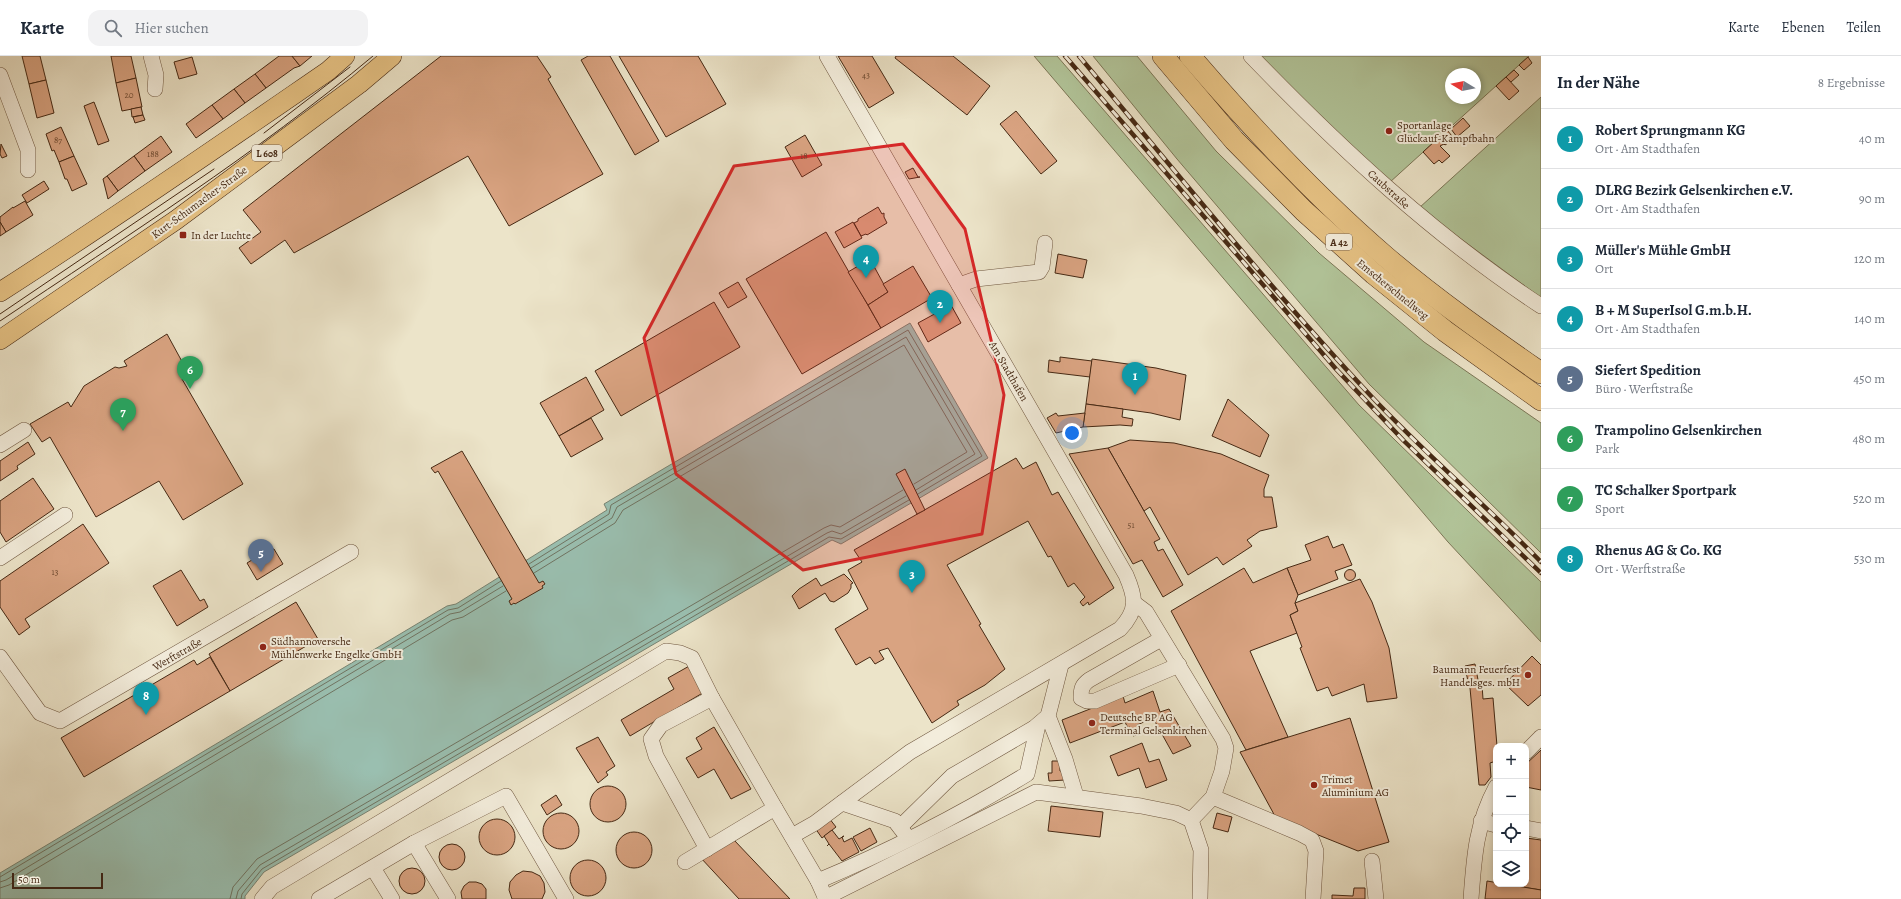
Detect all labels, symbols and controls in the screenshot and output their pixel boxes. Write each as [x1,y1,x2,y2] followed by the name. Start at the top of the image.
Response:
[88,10,368,46] search box
[20,15,64,41] text: Karte
[102,17,124,39] icon: search
[134,18,209,38] text: Hier suchen
[1728,18,1759,37] text: Karte
[1781,18,1825,37] text: Ebenen
[1847,18,1881,37] text: Teilen
[1445,68,1481,104] north arrow
[862,69,870,81] house number: 43
[1557,71,1640,94] text: In der Nähe
[1818,74,1885,91] text: 8 Ergebnisse
[124,89,134,101] house number: 20
[1397,118,1494,146] place label: Sportanlage Glückauf-Kampfbahn
[1595,120,1746,140] text: Robert Sprungmann KG
[1384,126,1394,136] marker: Sportanlage Glückauf-Kampfbahn
[1568,130,1572,147] text: 1
[1859,130,1885,147] text: 40 m
[54,134,62,146] house number: 87
[1595,140,1700,157] text: Ort · Am Stadthafen
[252,145,282,161] road number: L 608
[147,148,159,160] house number: 188
[800,150,808,162] house number: 18
[148,163,250,242] street label: Kurt-Schumacher-Straße
[1364,166,1413,212] street label: Caubstraße
[1595,180,1793,200] text: DLRG Bezirk Gelsenkirchen e.V.
[1567,190,1573,207] text: 2
[1859,190,1885,207] text: 90 m
[1595,200,1700,217] text: Ort · Am Stadthafen
[191,228,251,243] place label: In der Luchte
[178,230,188,240] marker: In der Luchte
[1326,234,1352,250] road number: A 42
[1595,240,1731,260] text: Müller's Mühle GmbH
[853,245,879,278] pin: 4
[1567,250,1573,267] text: 3
[1854,250,1885,267] text: 120 m
[1354,256,1432,323] street label: Emscherschnellweg
[1595,260,1613,277] text: Ort
[927,290,953,323] pin: 2
[1595,300,1752,320] text: B + M SuperIsol G.m.b.H.
[1567,310,1573,327] text: 4
[1854,310,1885,327] text: 140 m
[1595,320,1700,337] text: Ort · Am Stadthafen
[985,338,1032,404] street label: Am Stadthafen
[177,356,203,389] pin: 6
[1595,360,1701,380] text: Siefert Spedition
[1122,362,1148,395] pin: 1
[1567,370,1573,387] text: 5
[1853,370,1885,387] text: 450 m
[1595,380,1693,397] text: Büro · Werftstraße
[110,398,136,431] pin: 7
[1595,420,1762,440] text: Trampolino Gelsenkirchen
[1062,423,1082,443] your location
[1567,430,1573,447] text: 6
[1852,430,1885,447] text: 480 m
[1595,440,1619,457] text: Park
[1595,480,1736,500] text: TC Schalker Sportpark
[1567,490,1573,507] text: 7
[1853,490,1885,507] text: 520 m
[1595,500,1625,517] text: Sport
[1128,519,1134,531] house number: 51
[248,539,274,572] pin: 5
[1595,540,1722,560] text: Rhenus AG & Co. KG
[1567,550,1573,567] text: 8
[1854,550,1885,567] text: 530 m
[899,560,925,593] pin: 3
[1595,560,1685,577] text: Ort · Werftstraße
[52,566,59,578] house number: 13
[149,634,205,675] street label: Werftstraße
[271,634,402,662] place label: Südhannoversche Mühlenwerke Engelke GmbH
[258,642,268,652] marker: Südhannoversche Mühlenwerke Engelke GmbH
[1432,662,1520,690] place label: Baumann Feuerfest Handelsges. mbH
[1523,670,1533,680] marker: Baumann Feuerfest Handelsges. mbH
[133,682,159,715] pin: 8
[1100,710,1207,738] place label: Deutsche BP AG Terminal Gelsenkirchen
[1087,718,1097,728] marker: Deutsche BP AG Terminal Gelsenkirchen
[1493,743,1529,887] map controls
[1493,743,1529,779] button: +
[1321,772,1389,800] place label: Trimet Aluminium AG
[1493,779,1529,815] button: −
[1309,780,1319,790] marker: Trimet Aluminium AG
[1493,815,1529,851] button: locate
[1493,851,1529,887] button: layers
[12,871,103,890] scale bar
[18,872,40,887] text: 50 m

